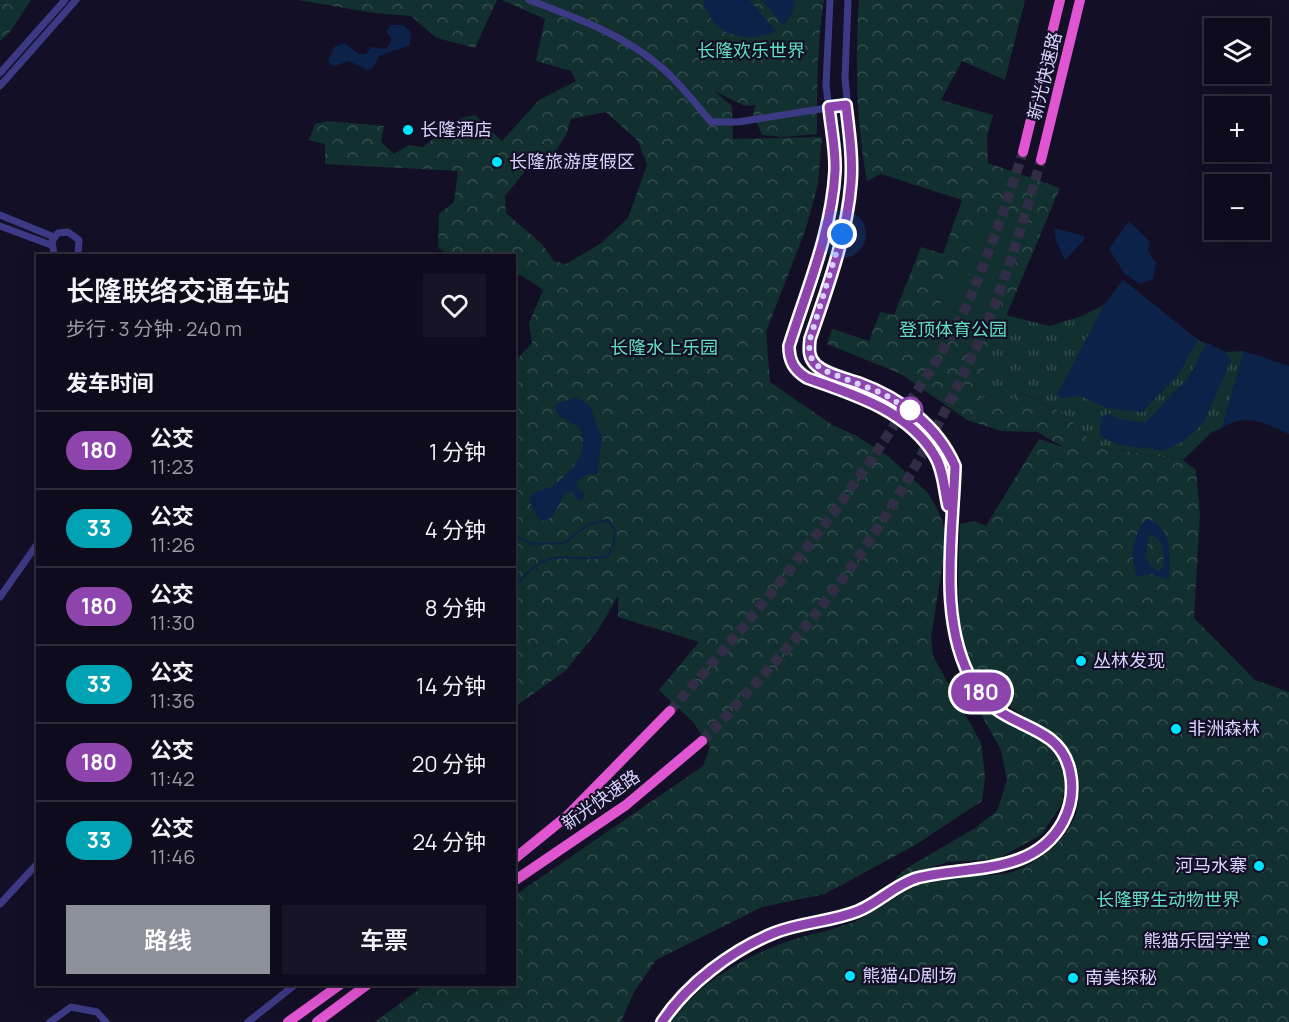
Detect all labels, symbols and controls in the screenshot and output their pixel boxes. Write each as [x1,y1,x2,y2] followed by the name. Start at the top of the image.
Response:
[1204,18,1270,240] map controls
[1204,18,1270,84] button: layers
[1021,29,1067,122] street label: 新光快速路
[697,38,805,62] park label: 长隆欢乐世界
[1204,96,1270,162] button: +
[420,117,492,141] place label: 长隆酒店
[401,123,415,137] marker: 长隆酒店
[509,149,635,173] place label: 长隆旅游度假区
[490,155,504,169] marker: 长隆旅游度假区
[1204,174,1270,240] button: −
[827,219,857,249] your location
[66,271,290,309] text: 长隆联络交通车站
[423,274,486,337] button: heart
[66,315,242,342] text: 步行 · 3 分钟 · 240 m
[899,317,1007,341] park label: 登顶体育公园
[610,335,718,359] park label: 长隆水上乐园
[66,368,154,398] text: 发车时间
[897,397,923,423] unlabelled marker
[150,423,194,453] text: 公交
[81,436,117,464] text: 180
[429,437,486,467] text: 1 分钟
[150,453,194,480] text: 11:23
[150,501,194,531] text: 公交
[87,514,111,542] text: 33
[425,515,486,545] text: 4 分钟
[150,531,195,558] text: 11:26
[150,579,194,609] text: 公交
[81,592,117,620] text: 180
[425,593,486,623] text: 8 分钟
[150,609,195,636] text: 11:30
[1093,648,1165,672] place label: 丛林发现
[1074,654,1088,668] marker: 丛林发现
[150,657,194,687] text: 公交
[87,670,111,698] text: 33
[416,671,486,701] text: 14 分钟
[946,672,1016,712] line badge: 180
[963,678,999,706] text: 180
[150,687,195,714] text: 11:36
[1188,716,1260,740] place label: 非洲森林
[1169,722,1183,736] marker: 非洲森林
[150,735,194,765] text: 公交
[81,748,117,776] text: 180
[412,749,486,779] text: 20 分钟
[557,764,644,835] street label: 新光快速路
[150,765,195,792] text: 11:42
[150,813,194,843] text: 公交
[87,826,111,854] text: 33
[413,827,486,857] text: 24 分钟
[150,843,196,870] text: 11:46
[1175,853,1247,877] place label: 河马水寨
[1252,859,1266,873] marker: 河马水寨
[1096,887,1240,911] park label: 长隆野生动物世界
[66,905,270,974] button: 路线
[282,905,486,974] button: 车票
[1143,928,1251,952] place label: 熊猫乐园学堂
[1256,934,1270,948] marker: 熊猫乐园学堂
[862,963,957,987] place label: 熊猫4D剧场
[1085,965,1157,989] place label: 南美探秘
[843,969,857,983] marker: 熊猫4D剧场
[1066,971,1080,985] marker: 南美探秘

